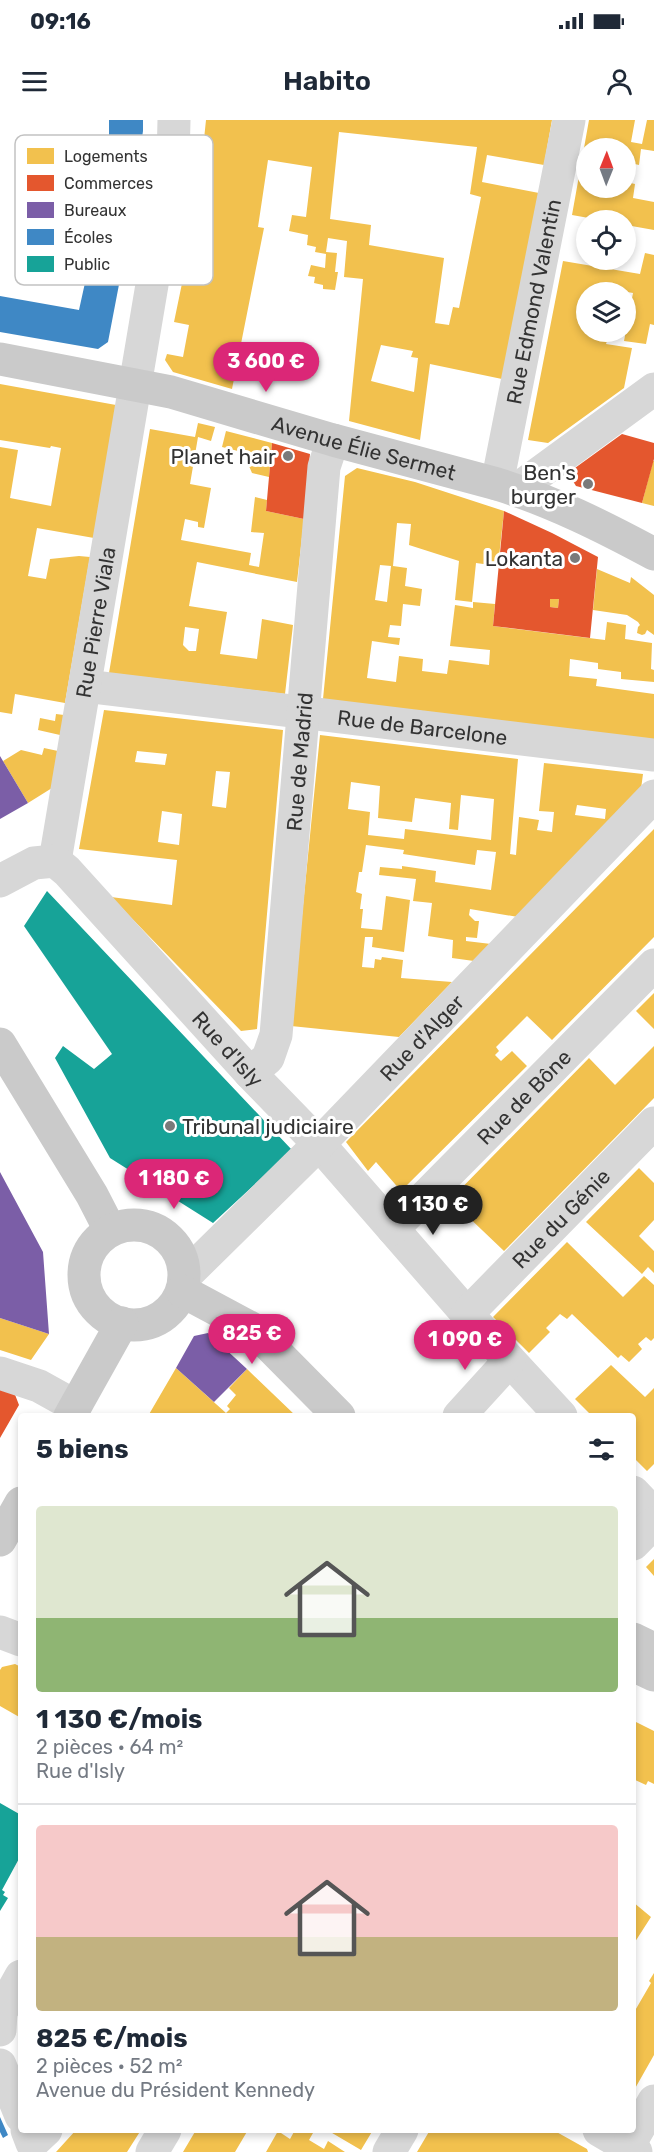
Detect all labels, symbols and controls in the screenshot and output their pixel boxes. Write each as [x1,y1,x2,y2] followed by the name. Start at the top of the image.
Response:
[30,8,91,35] text: 09:16
[18,65,51,98] icon: menu
[283,65,371,97] text: Habito
[603,65,636,98] icon: person
[15,135,213,285] legend
[576,138,636,198] north arrow
[576,138,636,342] map controls
[64,147,148,166] text: Logements
[64,174,153,193] text: Commerces
[501,197,566,406] street label: Rue Edmond Valentin
[64,201,127,220] text: Bureaux
[576,210,636,270] button: locate
[64,228,113,247] text: Écoles
[64,255,110,274] text: Public
[576,282,636,342] button: layers
[211,342,321,393] pin: 3 600 €
[227,349,305,373] text: 3 600 €
[269,410,459,485] street label: Avenue Élie Sermet
[171,444,276,469] place label: Planet hair
[281,449,295,463] marker: Planet hair
[511,460,576,509] place label: Ben's burger
[581,477,595,491] marker: Ben's burger
[70,545,120,700] street label: Rue Pierre Viala
[485,546,563,571] place label: Lokanta
[568,551,582,565] marker: Lokanta
[281,691,317,832] street label: Rue de Madrid
[336,704,509,750] street label: Rue de Barcelone
[374,989,469,1086] street label: Rue d'Alger
[187,1006,269,1092] street label: Rue d'Isly
[472,1044,576,1149] street label: Rue de Bône
[182,1114,354,1139] place label: Tribunal judiciaire
[163,1119,177,1133] marker: Tribunal judiciaire
[119,1159,229,1210] pin: 1 180 €
[507,1163,615,1273] street label: Rue du Génie
[138,1166,210,1190] text: 1 180 €
[378,1185,488,1236] pin: 1 130 €
[398,1192,468,1216] text: 1 130 €
[210,1314,294,1365] pin: 825 €
[410,1320,520,1371] pin: 1 090 €
[222,1321,282,1345] text: 825 €
[428,1327,502,1351] text: 1 090 €
[585,1433,618,1466] icon: filters
[36,1434,129,1465] text: 5 biens
[273,1545,381,1653] icon: home
[36,1704,202,1735] text: 1 130 €/mois
[36,1735,183,1759] text: 2 pièces · 64 m²
[36,1759,125,1783] text: Rue d'Isly
[273,1864,381,1972] icon: home
[36,2023,188,2054] text: 825 €/mois
[36,2054,183,2078] text: 2 pièces · 52 m²
[36,2078,315,2102] text: Avenue du Président Kennedy

